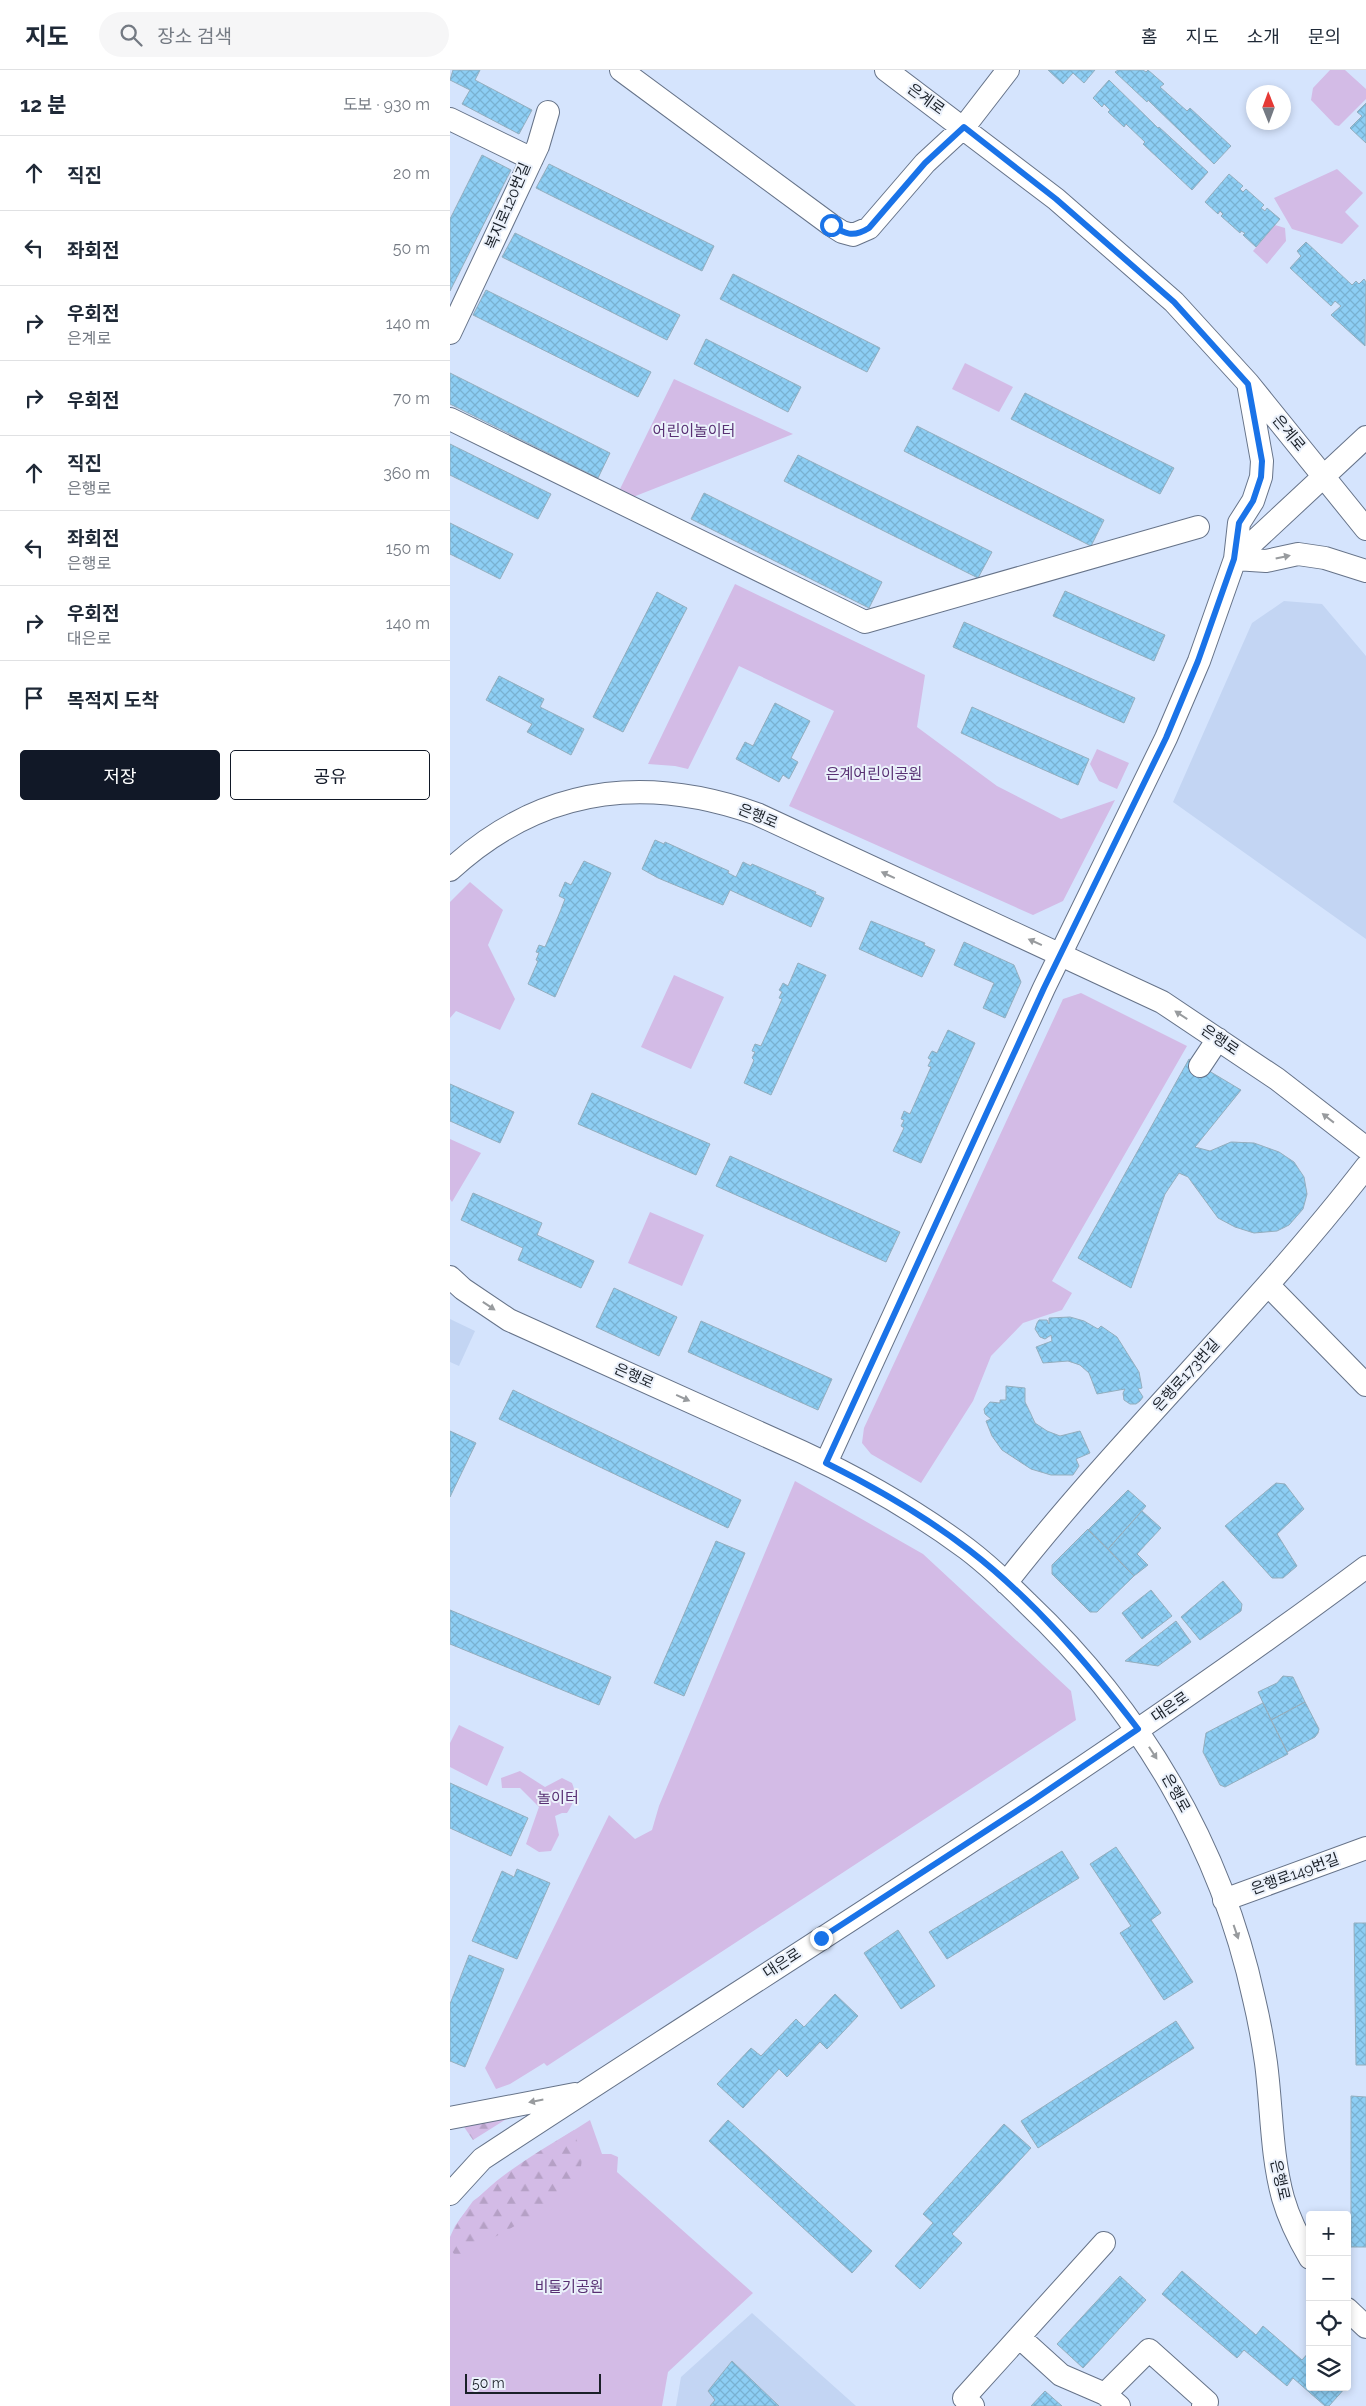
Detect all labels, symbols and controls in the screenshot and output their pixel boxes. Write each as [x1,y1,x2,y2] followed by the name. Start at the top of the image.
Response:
[99,12,449,57] search box
[117,21,145,49] icon: search
[25,22,69,51] text: 지도
[157,25,232,47] text: 장소 검색
[1141,26,1158,47] text: 홈
[1186,26,1219,47] text: 지도
[1247,26,1280,47] text: 소개
[1308,26,1341,47] text: 문의
[904,80,948,118] street label: 은계로
[1246,85,1291,130] north arrow
[20,92,67,117] text: 12 분
[343,95,430,114] text: 도보 · 930 m
[20,159,48,187] icon: ahead
[482,160,534,252] street label: 복지로120번길
[67,164,102,186] text: 직진
[393,164,430,183] text: 20 m
[820,214,843,237] route start
[20,234,48,262] icon: left
[67,239,119,261] text: 좌회전
[393,239,430,258] text: 50 m
[67,302,119,324] text: 우회전
[20,309,48,337] icon: right
[386,314,430,333] text: 140 m
[67,329,111,348] text: 은계로
[20,384,48,412] icon: right
[67,389,119,411] text: 우회전
[393,389,430,408] text: 70 m
[1269,411,1309,455] street label: 은계로
[653,422,735,440] park label: 어린이놀이터
[67,452,102,474] text: 직진
[20,459,48,487] icon: ahead
[383,464,430,483] text: 360 m
[67,479,111,498] text: 은행로
[67,527,119,549] text: 좌회전
[20,534,48,562] icon: left
[386,539,430,558] text: 150 m
[1275,552,1291,560] one-way arrow
[67,554,111,573] text: 은행로
[67,602,119,624] text: 우회전
[20,609,48,637] icon: right
[386,614,430,633] text: 140 m
[67,629,111,648] text: 대은로
[20,684,48,712] icon: arrive
[67,689,159,711] text: 목적지 도착
[20,750,220,800] button: 저장
[230,750,430,800] button: 공유
[826,765,922,783] park label: 은계어린이공원
[735,800,781,832] street label: 은행로
[881,870,895,878] one-way arrow
[1028,938,1042,946] one-way arrow
[1174,1010,1187,1019] one-way arrow
[1198,1021,1242,1059] street label: 은행로
[1322,1112,1335,1123] one-way arrow
[482,1301,495,1311] one-way arrow
[1149,1335,1223,1415] street label: 은행로173번길
[611,1359,657,1393] street label: 은행로
[676,1395,690,1403] one-way arrow
[1148,1688,1192,1726] street label: 대은로
[1148,1746,1158,1760] one-way arrow
[1158,1771,1194,1815] street label: 은행로
[537,1789,579,1807] park label: 놀이터
[1249,1850,1341,1898] street label: 은행로149번길
[1233,1924,1240,1939] one-way arrow
[810,1927,833,1950] route end
[760,1944,804,1982] street label: 대은로
[528,2097,543,2105] one-way arrow
[1267,2158,1293,2202] street label: 은행로
[1306,2211,1351,2391] map controls
[1306,2211,1351,2256] button: +
[1306,2256,1351,2301] button: −
[534,2278,604,2296] park label: 비둘기공원
[1306,2301,1351,2346] button: locate
[1306,2346,1351,2391] button: layers
[465,2371,601,2394] scale bar
[472,2375,505,2391] text: 50 m

